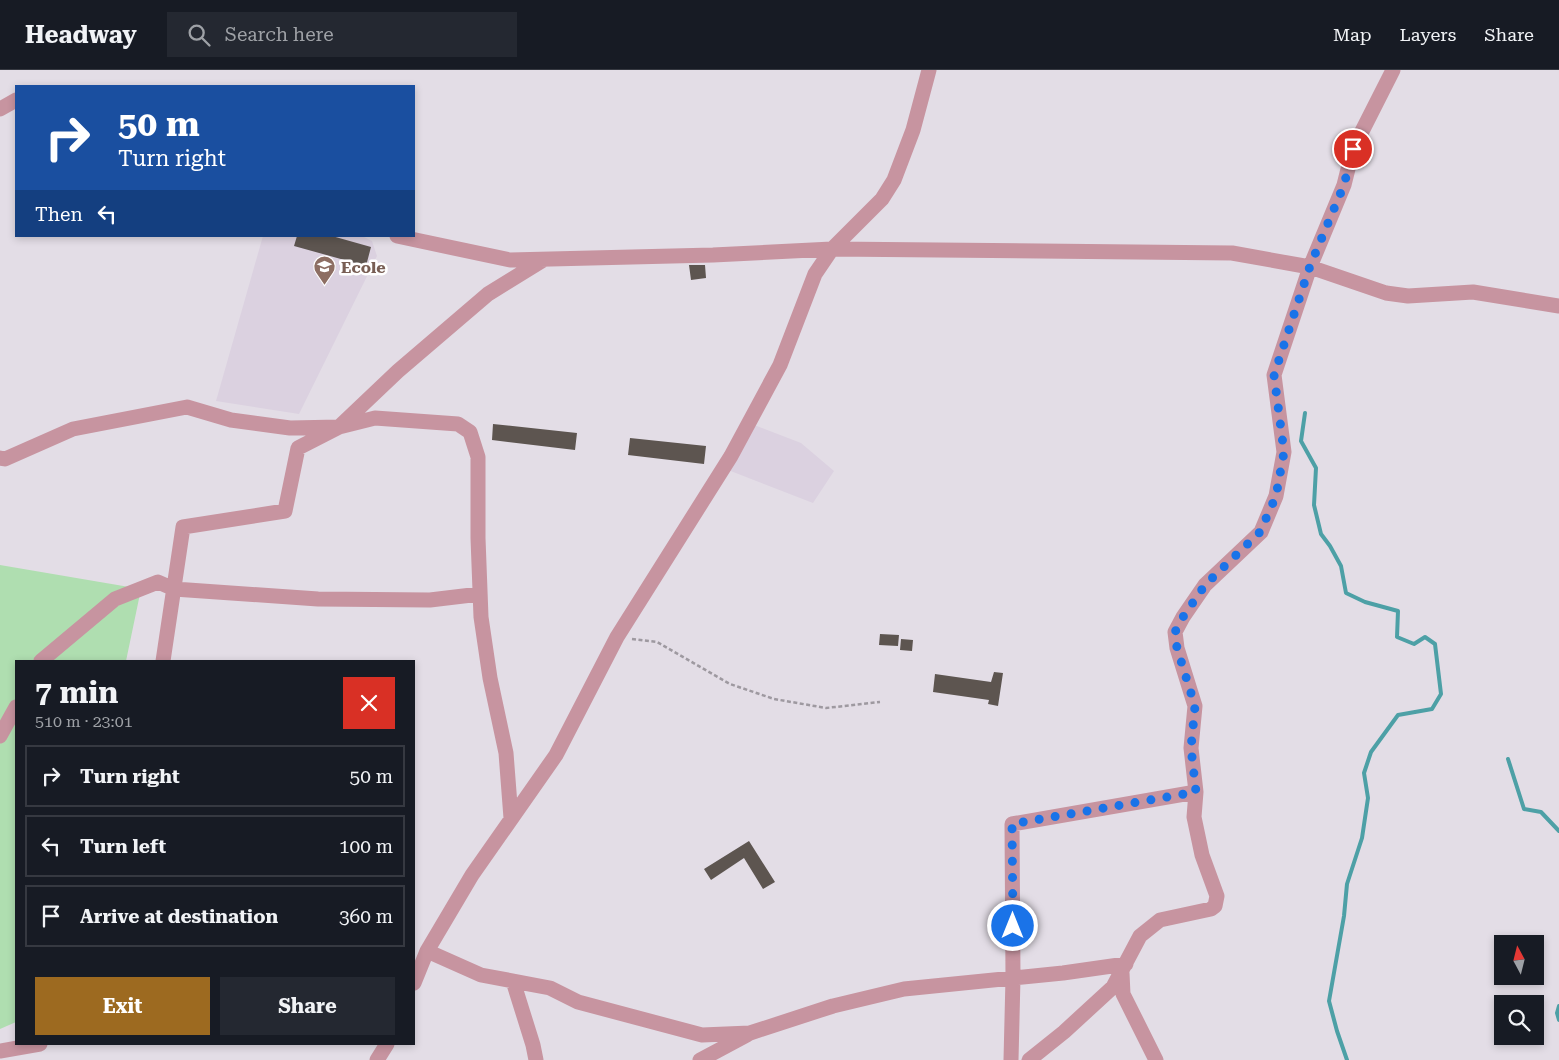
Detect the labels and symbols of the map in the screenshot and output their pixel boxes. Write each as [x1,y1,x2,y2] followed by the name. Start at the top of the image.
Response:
[1332,128,1374,170] pin
[313,255,337,286] school or university icon: Ecole
[341,258,386,277] place label: Ecole
[986,899,1038,951] position arrow
[1494,935,1544,985] north arrow

